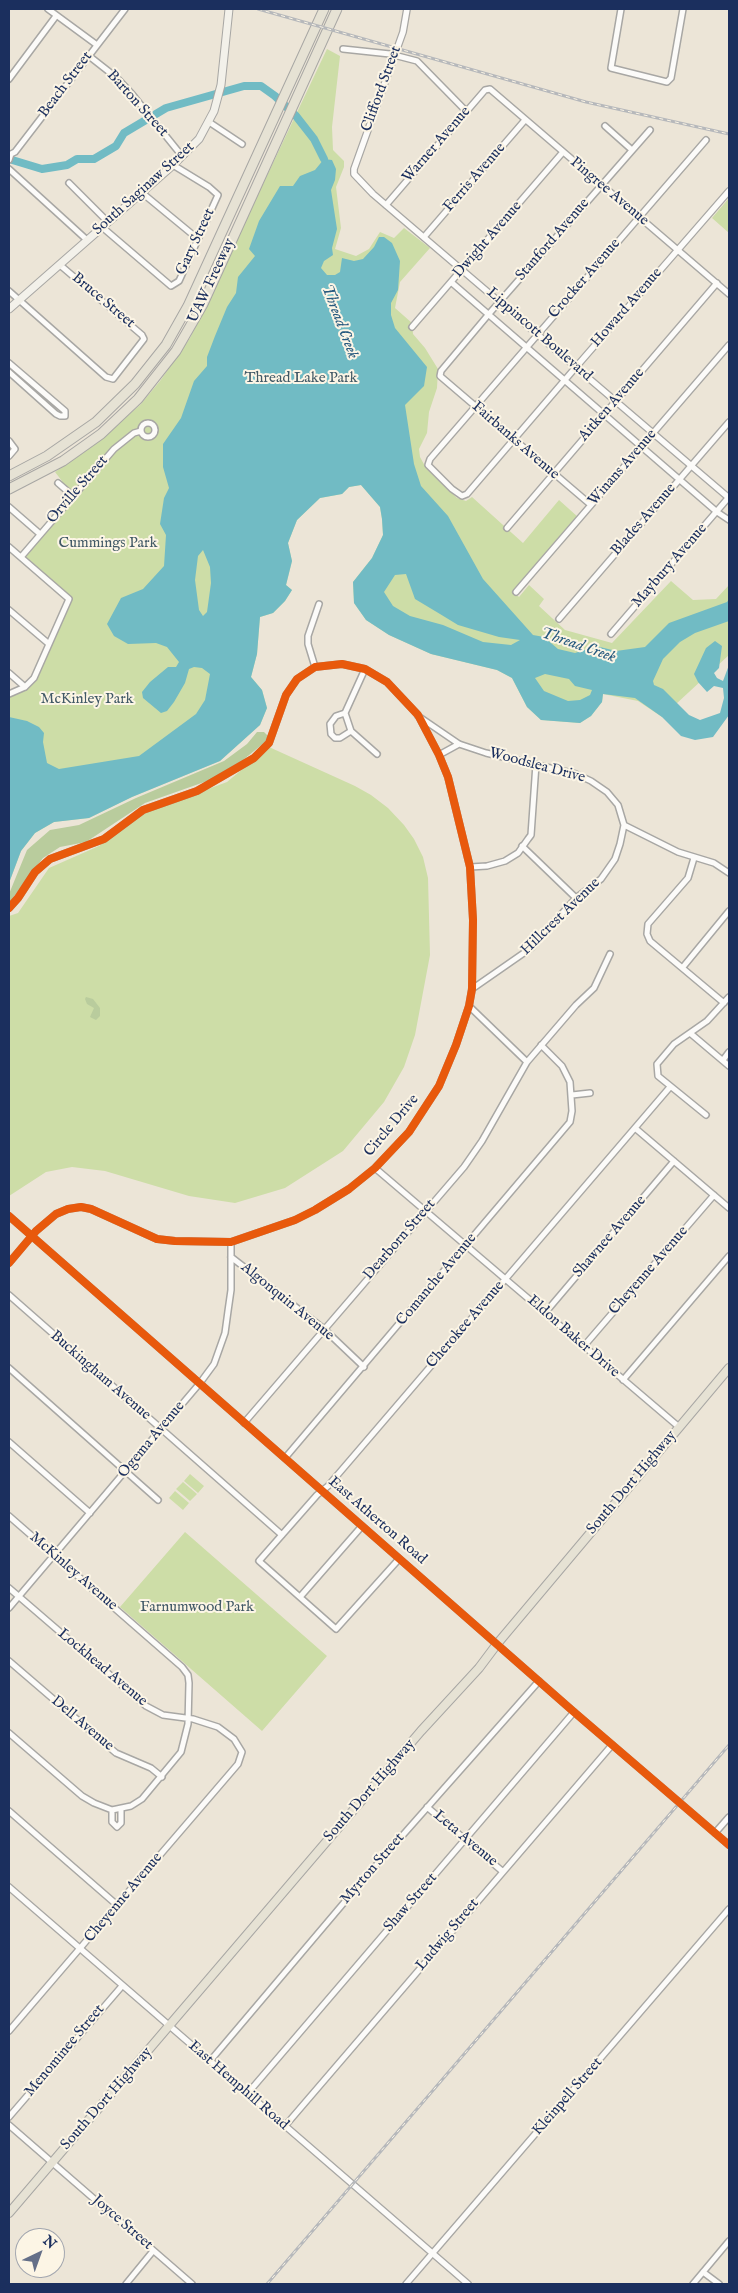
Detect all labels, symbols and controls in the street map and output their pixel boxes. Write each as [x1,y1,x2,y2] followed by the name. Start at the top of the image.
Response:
[358,44,406,134] street label: Clifford Street
[35,48,97,122] street label: Beach Street
[102,67,172,141] street label: Barton Street
[399,103,475,187] street label: Warner Avenue
[89,139,199,239] street label: South Saginaw Street
[440,140,510,216] street label: Ferris Avenue
[566,154,652,230] street label: Pingree Avenue
[512,195,594,285] street label: Stanford Avenue
[450,198,526,282] street label: Dwight Avenue
[173,206,219,278] street label: Gary Street
[545,235,625,323] street label: Crocker Avenue
[185,236,239,326] street label: UAW Freeway
[588,265,666,351] street label: Howard Avenue
[68,269,138,333] street label: Bruce Street
[316,282,362,362] water label: Thread Creek
[482,284,596,386] street label: Lippincott Boulevard
[575,365,649,445] street label: Aitken Avenue
[245,370,357,388] park label: Thread Lake Park
[468,398,562,484] street label: Fairbanks Avenue
[585,426,661,510] street label: Winans Avenue
[44,452,112,528] street label: Orville Street
[608,480,680,560] street label: Blades Avenue
[629,520,711,612] street label: Maybury Avenue
[59,535,157,553] park label: Cummings Park
[538,624,618,668] water label: Thread Creek
[40,691,134,709] park label: McKinley Park
[487,745,587,787] street label: Woodslea Drive
[518,875,604,959] street label: Hillcrest Avenue
[361,1091,423,1161] street label: Circle Drive
[570,1192,650,1282] street label: Shawnee Avenue
[360,1196,440,1284] street label: Dearborn Street
[606,1223,692,1319] street label: Cheyenne Avenue
[393,1230,481,1330] street label: Comanche Avenue
[237,1259,337,1345] street label: Algonquin Avenue
[423,1278,509,1372] street label: Cherokee Avenue
[523,1292,623,1382] street label: Eldon Baker Drive
[46,1327,154,1425] street label: Buckingham Avenue
[115,1398,189,1482] street label: Ogema Avenue
[583,1427,681,1539] street label: South Dort Highway
[324,1473,430,1569] street label: East Atherton Road
[25,1529,121,1615] street label: McKinley Avenue
[140,1599,254,1617] park label: Farnumwood Park
[53,1625,151,1711] street label: Lockhead Avenue
[47,1693,117,1755] street label: Dell Avenue
[320,1736,420,1846] street label: South Dort Highway
[429,1807,501,1871] street label: Leta Avenue
[337,1830,409,1908] street label: Myrton Street
[81,1849,167,1947] street label: Cheyenne Avenue
[380,1870,442,1936] street label: Shaw Street
[413,1895,483,1975] street label: Ludwig Street
[21,2001,109,2101] street label: Menominee Street
[184,2037,292,2135] street label: East Hemphill Road
[57,2044,157,2154] street label: South Dort Highway
[529,2054,607,2140] street label: Kleinpell Street
[88,2192,156,2254] street label: Joyce Street
[15,2228,65,2278] north arrow
[39,2232,60,2253] text: N

